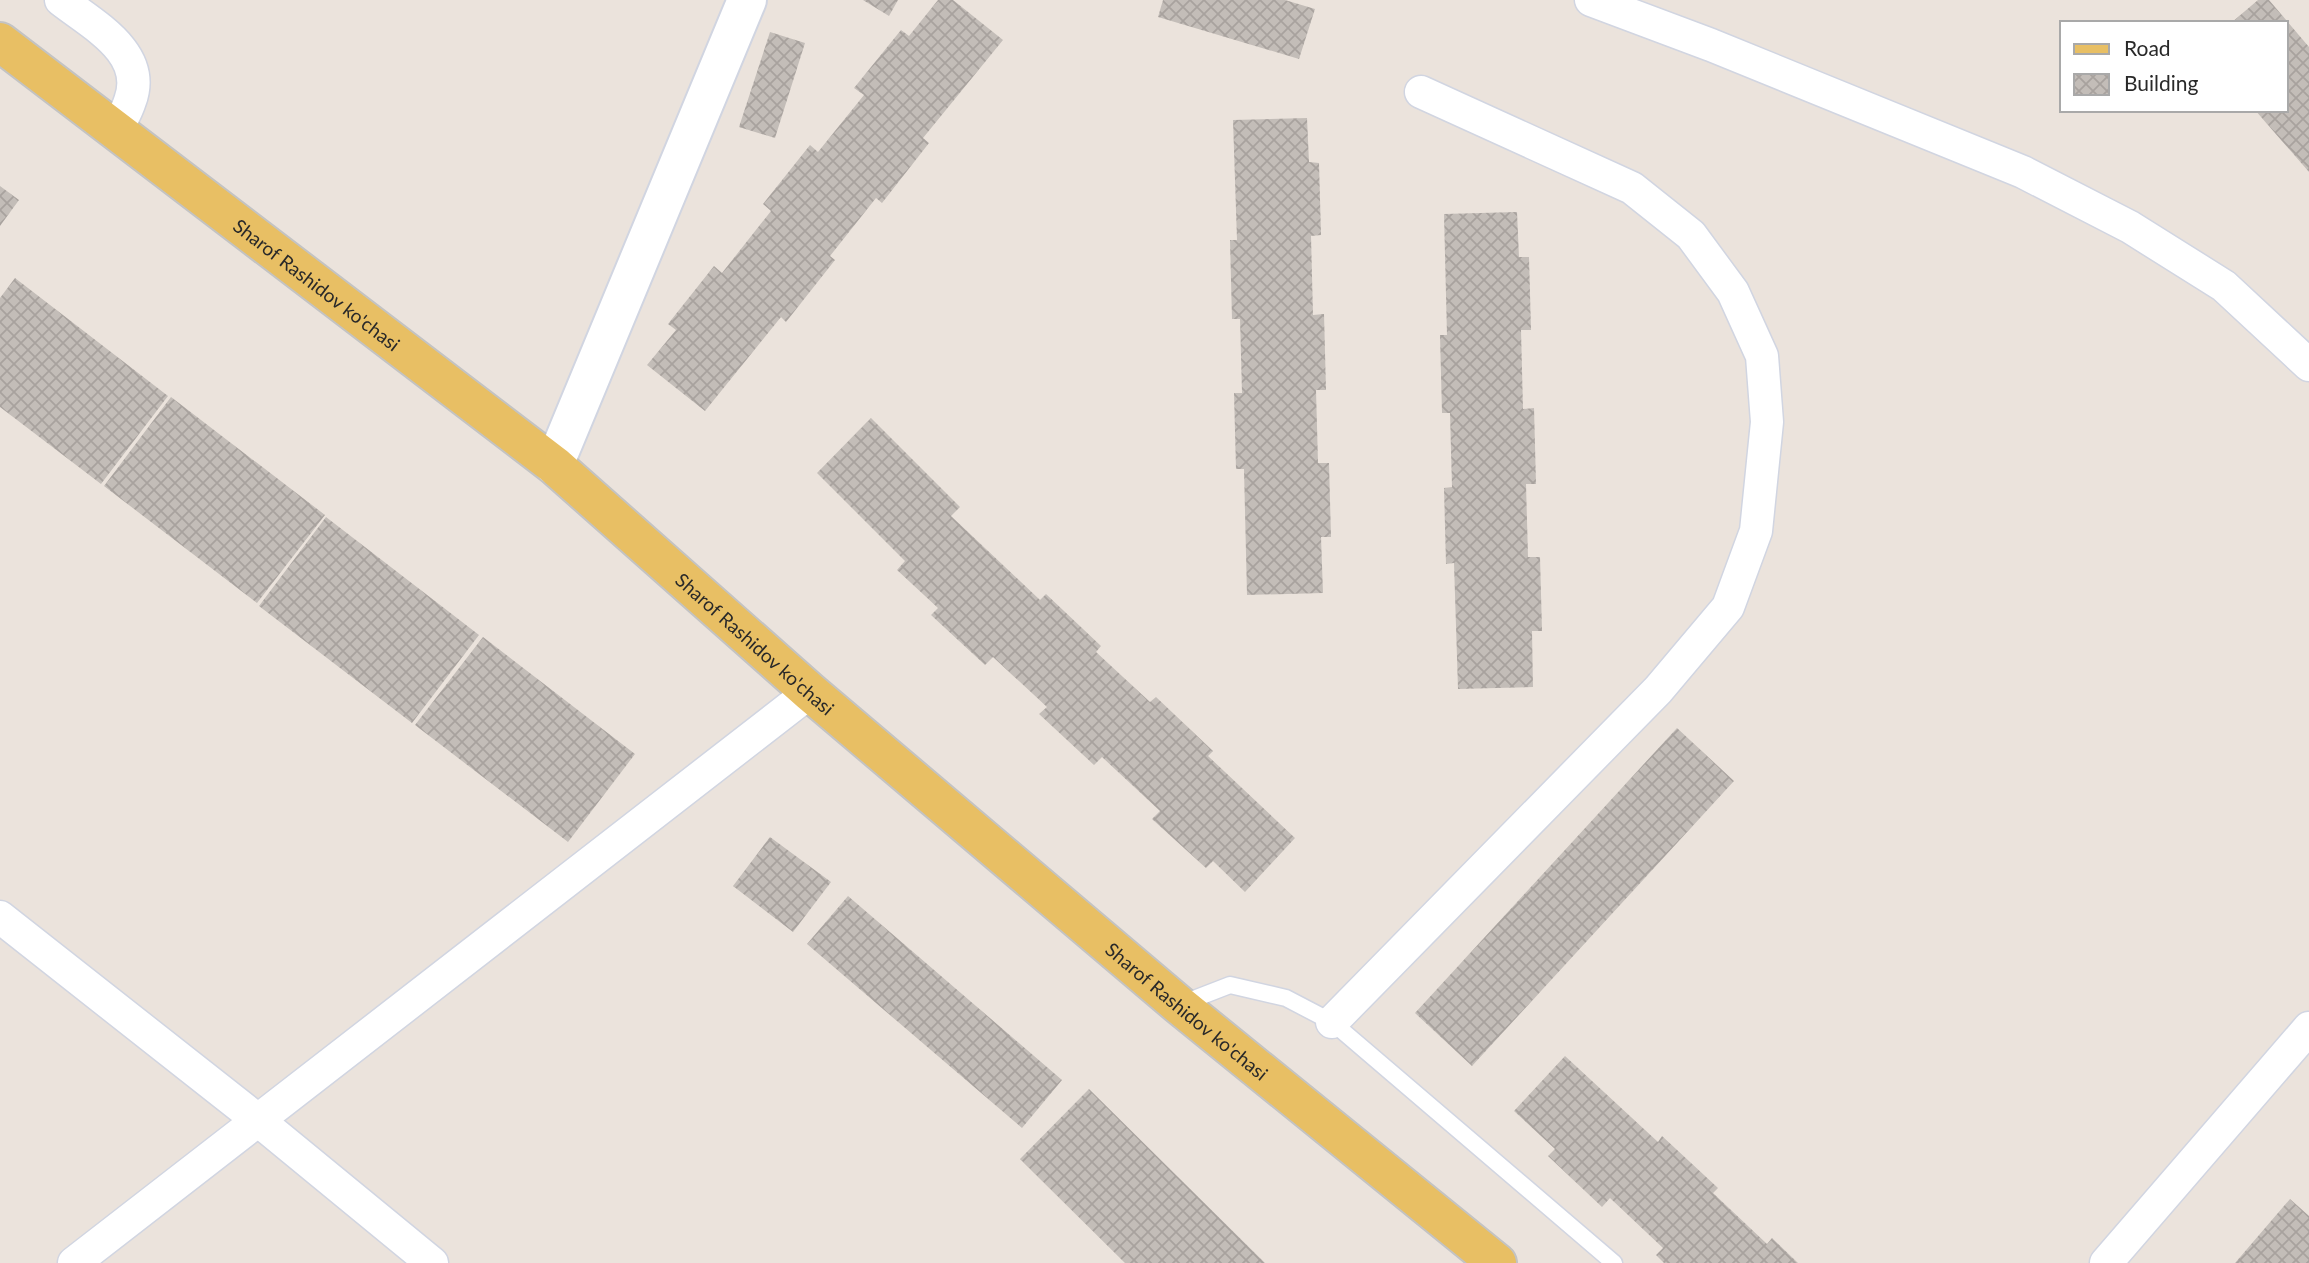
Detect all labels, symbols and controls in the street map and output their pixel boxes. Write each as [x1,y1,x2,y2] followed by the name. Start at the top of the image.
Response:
[2060,21,2288,112] legend
[2124,35,2171,60] text: Road
[2124,70,2199,95] text: Building
[229,213,405,355] street label: Sharof Rashidov ko'chasi
[672,567,839,719] street label: Sharof Rashidov ko'chasi
[1102,937,1273,1084] street label: Sharof Rashidov ko'chasi

